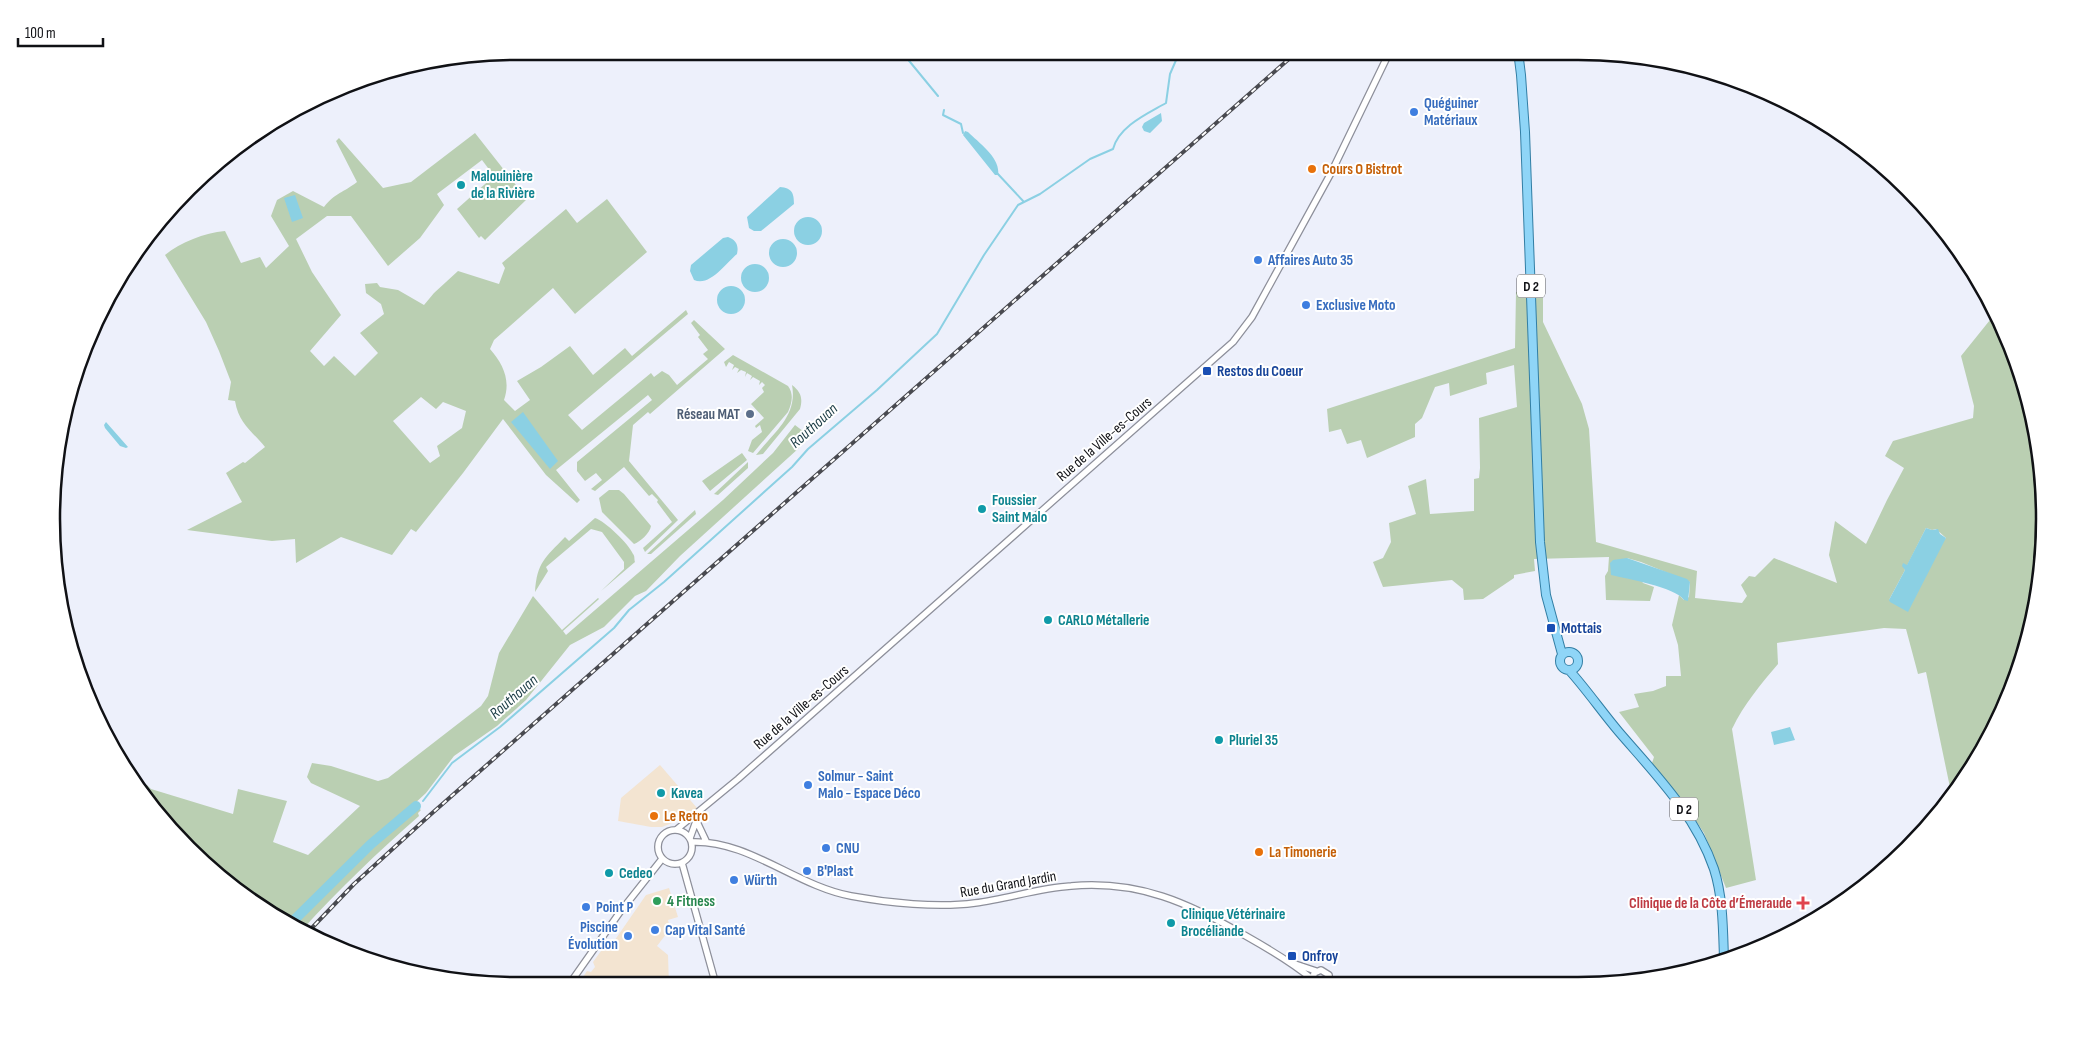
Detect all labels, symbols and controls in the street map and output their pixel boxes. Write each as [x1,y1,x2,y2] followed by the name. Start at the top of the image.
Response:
[18,15,102,47] scale bar
[25,24,56,43] text: 100 m
[1424,94,1479,130] place label: Quéguiner Matériaux
[1408,106,1420,118] marker: Quéguiner Matériaux
[1322,160,1402,179] place label: Cours O Bistrot
[1306,163,1318,175] marker: Cours O Bistrot
[471,167,535,203] place label: Malouinière de la Rivière
[455,179,467,191] marker: Malouinière de la Rivière
[1267,251,1354,270] place label: Affaires Auto 35
[1252,254,1264,266] marker: Affaires Auto 35
[1517,274,1545,298] road number: D 2
[1316,296,1396,315] place label: Exclusive Moto
[1300,299,1312,311] marker: Exclusive Moto
[1217,362,1303,381] place label: Restos du Coeur
[1201,365,1213,377] marker: Restos du Coeur
[1053,393,1156,486] street label: Rue de la Ville-es-Cours
[786,400,842,453] water label: Routhouan
[677,405,740,424] place label: Réseau MAT
[744,408,756,420] marker: Réseau MAT
[992,491,1047,527] place label: Foussier Saint Malo
[976,503,988,515] marker: Foussier Saint Malo
[1058,611,1150,630] place label: CARLO Métallerie
[1042,614,1054,626] marker: CARLO Métallerie
[1561,619,1602,638] place label: Mottais
[1545,622,1557,634] marker: Mottais
[750,661,853,754] street label: Rue de la Ville-es-Cours
[486,671,542,723] water label: Routhouan
[1229,731,1279,750] place label: Pluriel 35
[1213,734,1225,746] marker: Pluriel 35
[818,767,921,803] place label: Solmur - Saint Malo - Espace Déco
[802,779,814,791] marker: Solmur - Saint Malo - Espace Déco
[671,784,703,803] place label: Kavea
[655,787,667,799] marker: Kavea
[1670,798,1698,821] road number: D 2
[664,807,708,826] place label: Le Retro
[648,810,660,822] marker: Le Retro
[836,839,860,858] place label: CNU
[820,842,832,854] marker: CNU
[1269,843,1337,862] place label: La Timonerie
[1253,846,1265,858] marker: La Timonerie
[817,862,854,881] place label: B'Plast
[619,864,653,883] place label: Cedeo
[801,865,813,877] marker: B'Plast
[603,867,615,879] marker: Cedeo
[959,867,1058,902] street label: Rue du Grand Jardin
[744,871,777,890] place label: Würth
[728,874,740,886] marker: Würth
[667,892,715,911] place label: 4 Fitness
[1629,894,1792,913] place label: Clinique de la Côte d’Émeraude
[651,895,663,907] marker: 4 Fitness
[1796,896,1810,910] marker: Clinique de la Côte d’Émeraude
[596,898,633,917] place label: Point P
[580,901,592,913] marker: Point P
[1181,905,1285,941] place label: Clinique Vétérinaire Brocéliande
[1165,917,1177,929] marker: Clinique Vétérinaire Brocéliande
[568,918,618,954] place label: Piscine Évolution
[665,921,745,940] place label: Cap Vital Santé
[649,924,661,936] marker: Cap Vital Santé
[622,930,634,942] marker: Piscine Évolution
[1302,947,1339,966] place label: Onfroy
[1286,950,1298,962] marker: Onfroy

